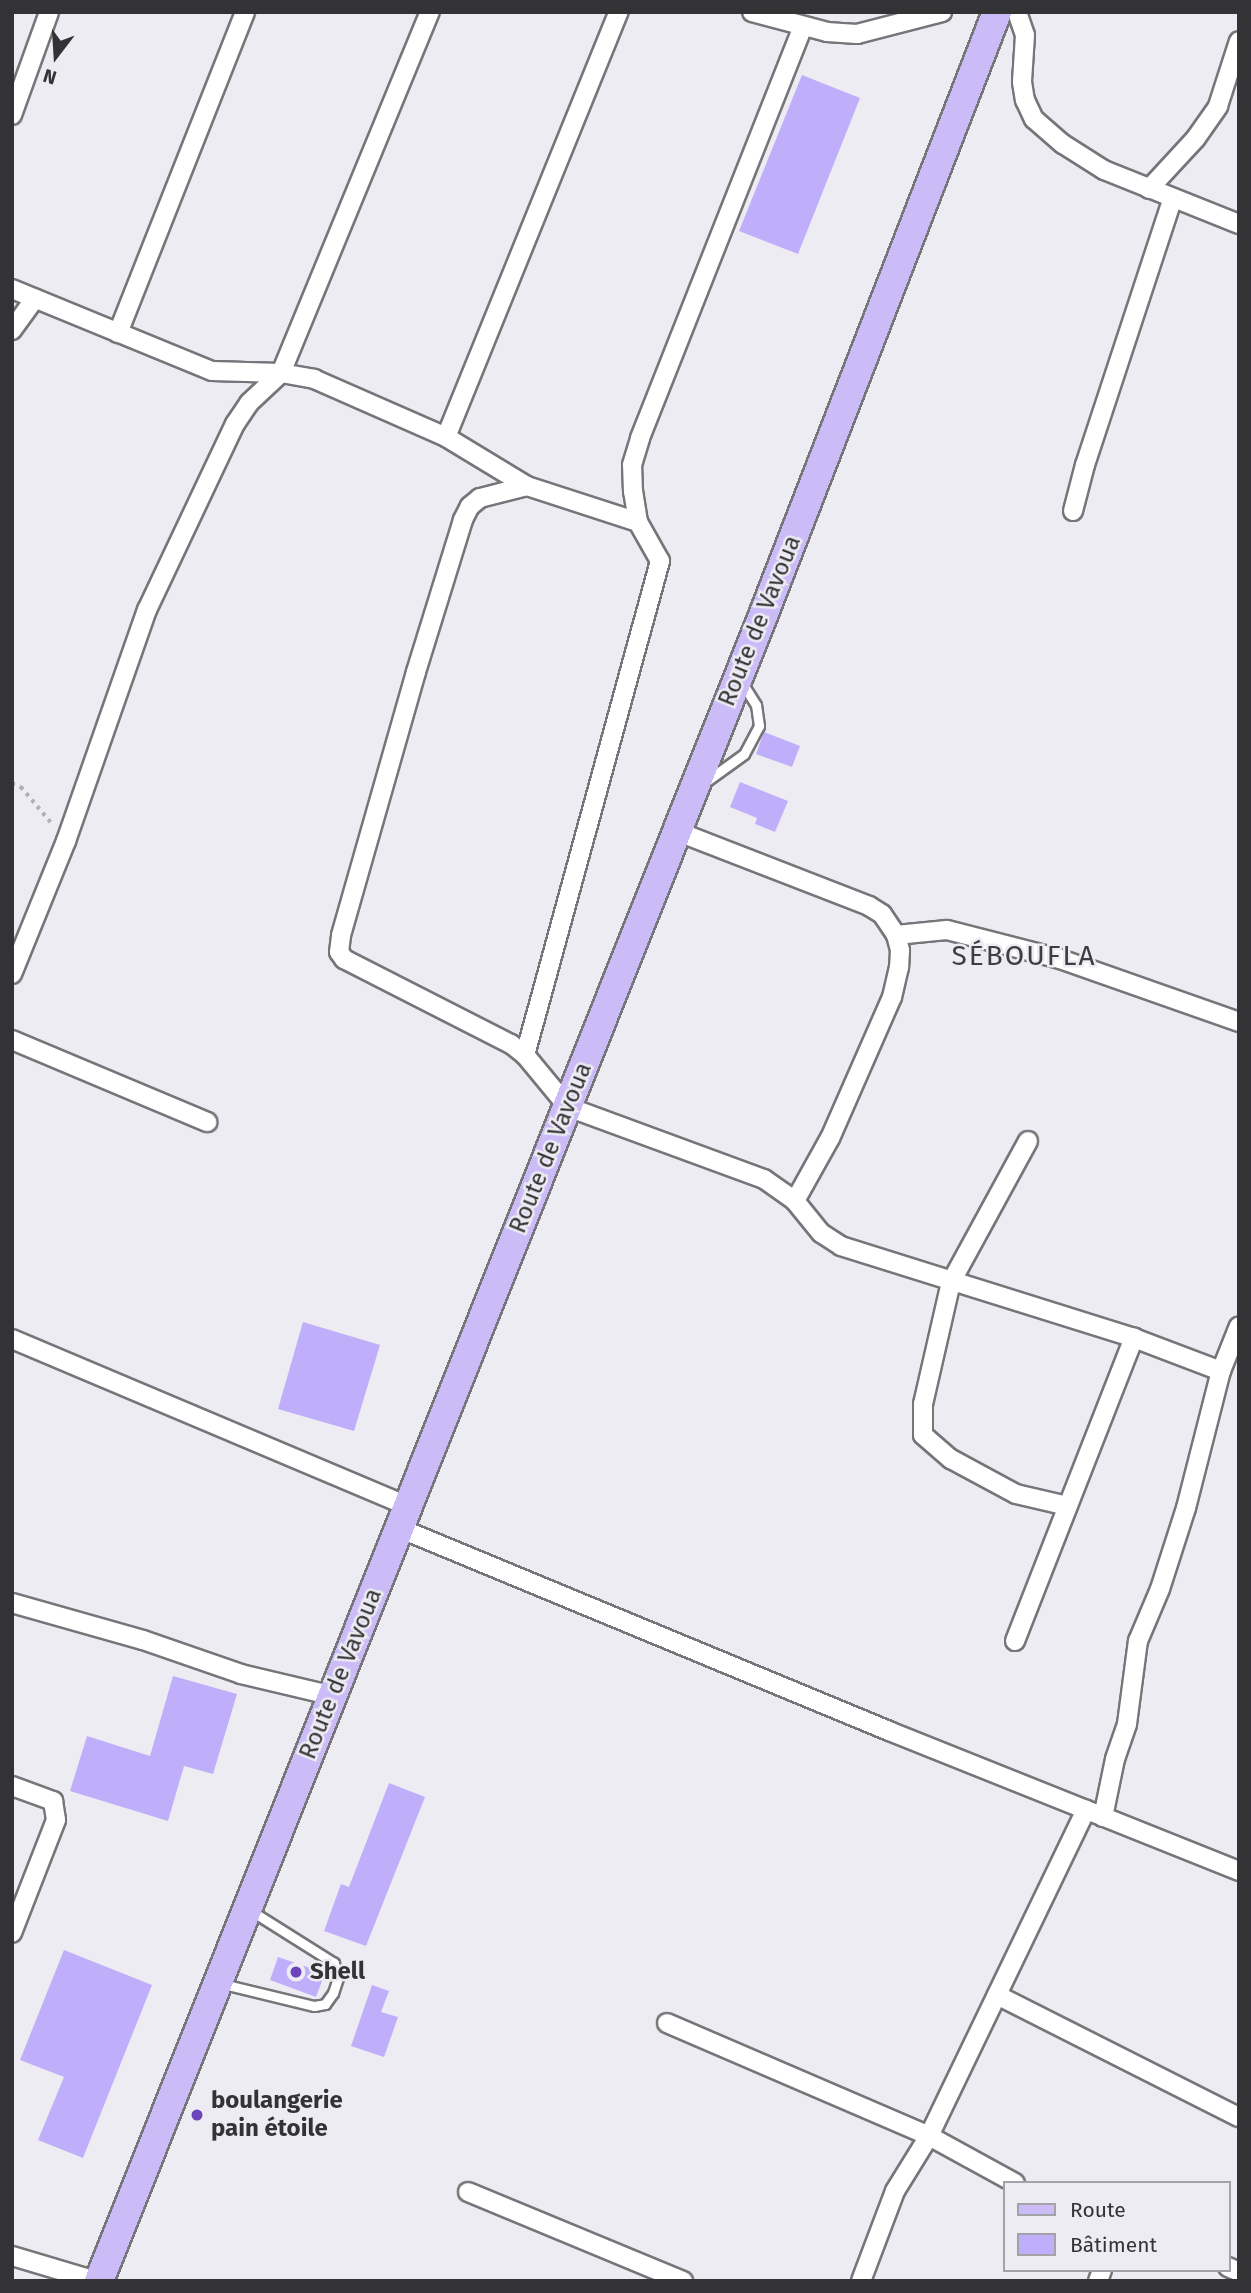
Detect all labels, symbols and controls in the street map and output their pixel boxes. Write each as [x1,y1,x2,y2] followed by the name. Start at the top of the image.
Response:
[21,21,91,91] north arrow
[40,64,59,89] text: N
[713,531,807,711] street label: Route de Vavoua
[953,939,1095,973] district label: SÉBOUFLA
[504,1058,598,1238] street label: Route de Vavoua
[294,1584,388,1764] street label: Route de Vavoua
[310,1958,365,1986] place label: Shell
[288,1964,304,1980] marker: Shell
[211,2087,343,2143] place label: boulangerie pain étoile
[189,2107,205,2123] marker: boulangerie pain étoile
[1002,2181,1230,2272] legend
[1070,2197,1126,2223] text: Route
[1070,2232,1157,2258] text: Bâtiment

